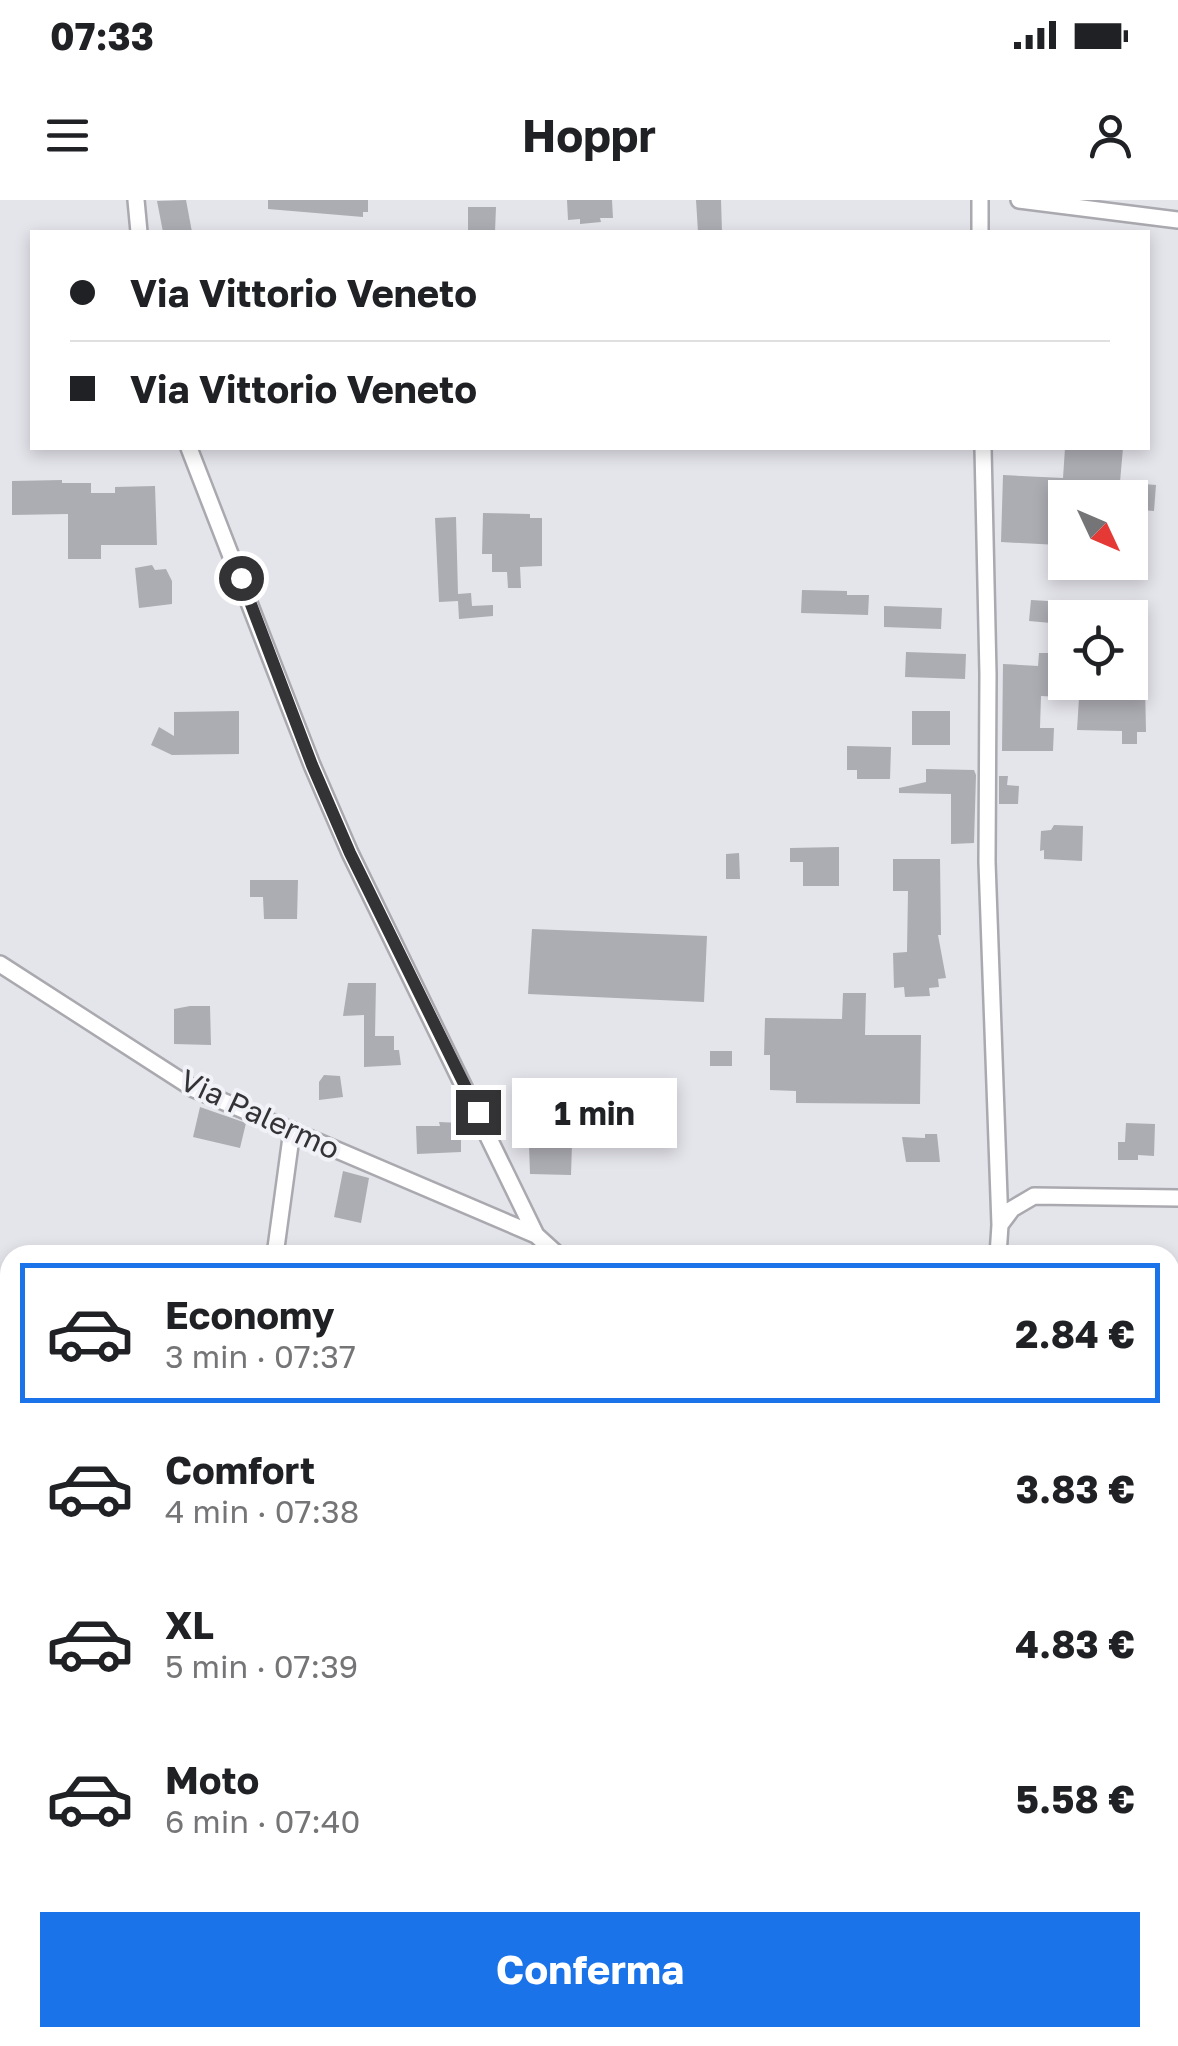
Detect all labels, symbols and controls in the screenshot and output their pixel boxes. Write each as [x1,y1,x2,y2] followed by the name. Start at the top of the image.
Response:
[50,13,154,58] text: 07:33
[40,108,95,163] icon: menu
[522,108,656,162] text: Hoppr
[1083,108,1138,163] icon: person
[130,270,477,315] text: Via Vittorio Veneto
[130,366,477,411] text: Via Vittorio Veneto
[1048,480,1148,580] north arrow
[1048,480,1148,700] map controls
[219,556,264,601] route start
[1048,600,1148,700] button: locate
[175,1061,345,1167] street label: Via Palermo
[513,1077,678,1147] callout: 1 min
[456,1090,501,1135] route end
[554,1094,635,1132] text: 1 min
[45,1288,135,1378] icon: car
[165,1292,334,1337] text: Economy
[1015,1311,1135,1356] text: 2.84 €
[165,1337,356,1375] text: 3 min · 07:37
[45,1443,135,1533] icon: car
[165,1447,315,1492] text: Comfort
[1016,1466,1135,1511] text: 3.83 €
[165,1492,359,1530] text: 4 min · 07:38
[45,1598,135,1688] icon: car
[165,1602,214,1647] text: XL
[1015,1621,1135,1666] text: 4.83 €
[165,1647,358,1685] text: 5 min · 07:39
[45,1753,135,1843] icon: car
[165,1757,259,1802] text: Moto
[1016,1776,1135,1821] text: 5.58 €
[165,1802,360,1840] text: 6 min · 07:40
[40,1912,1140,2027] button: Conferma

